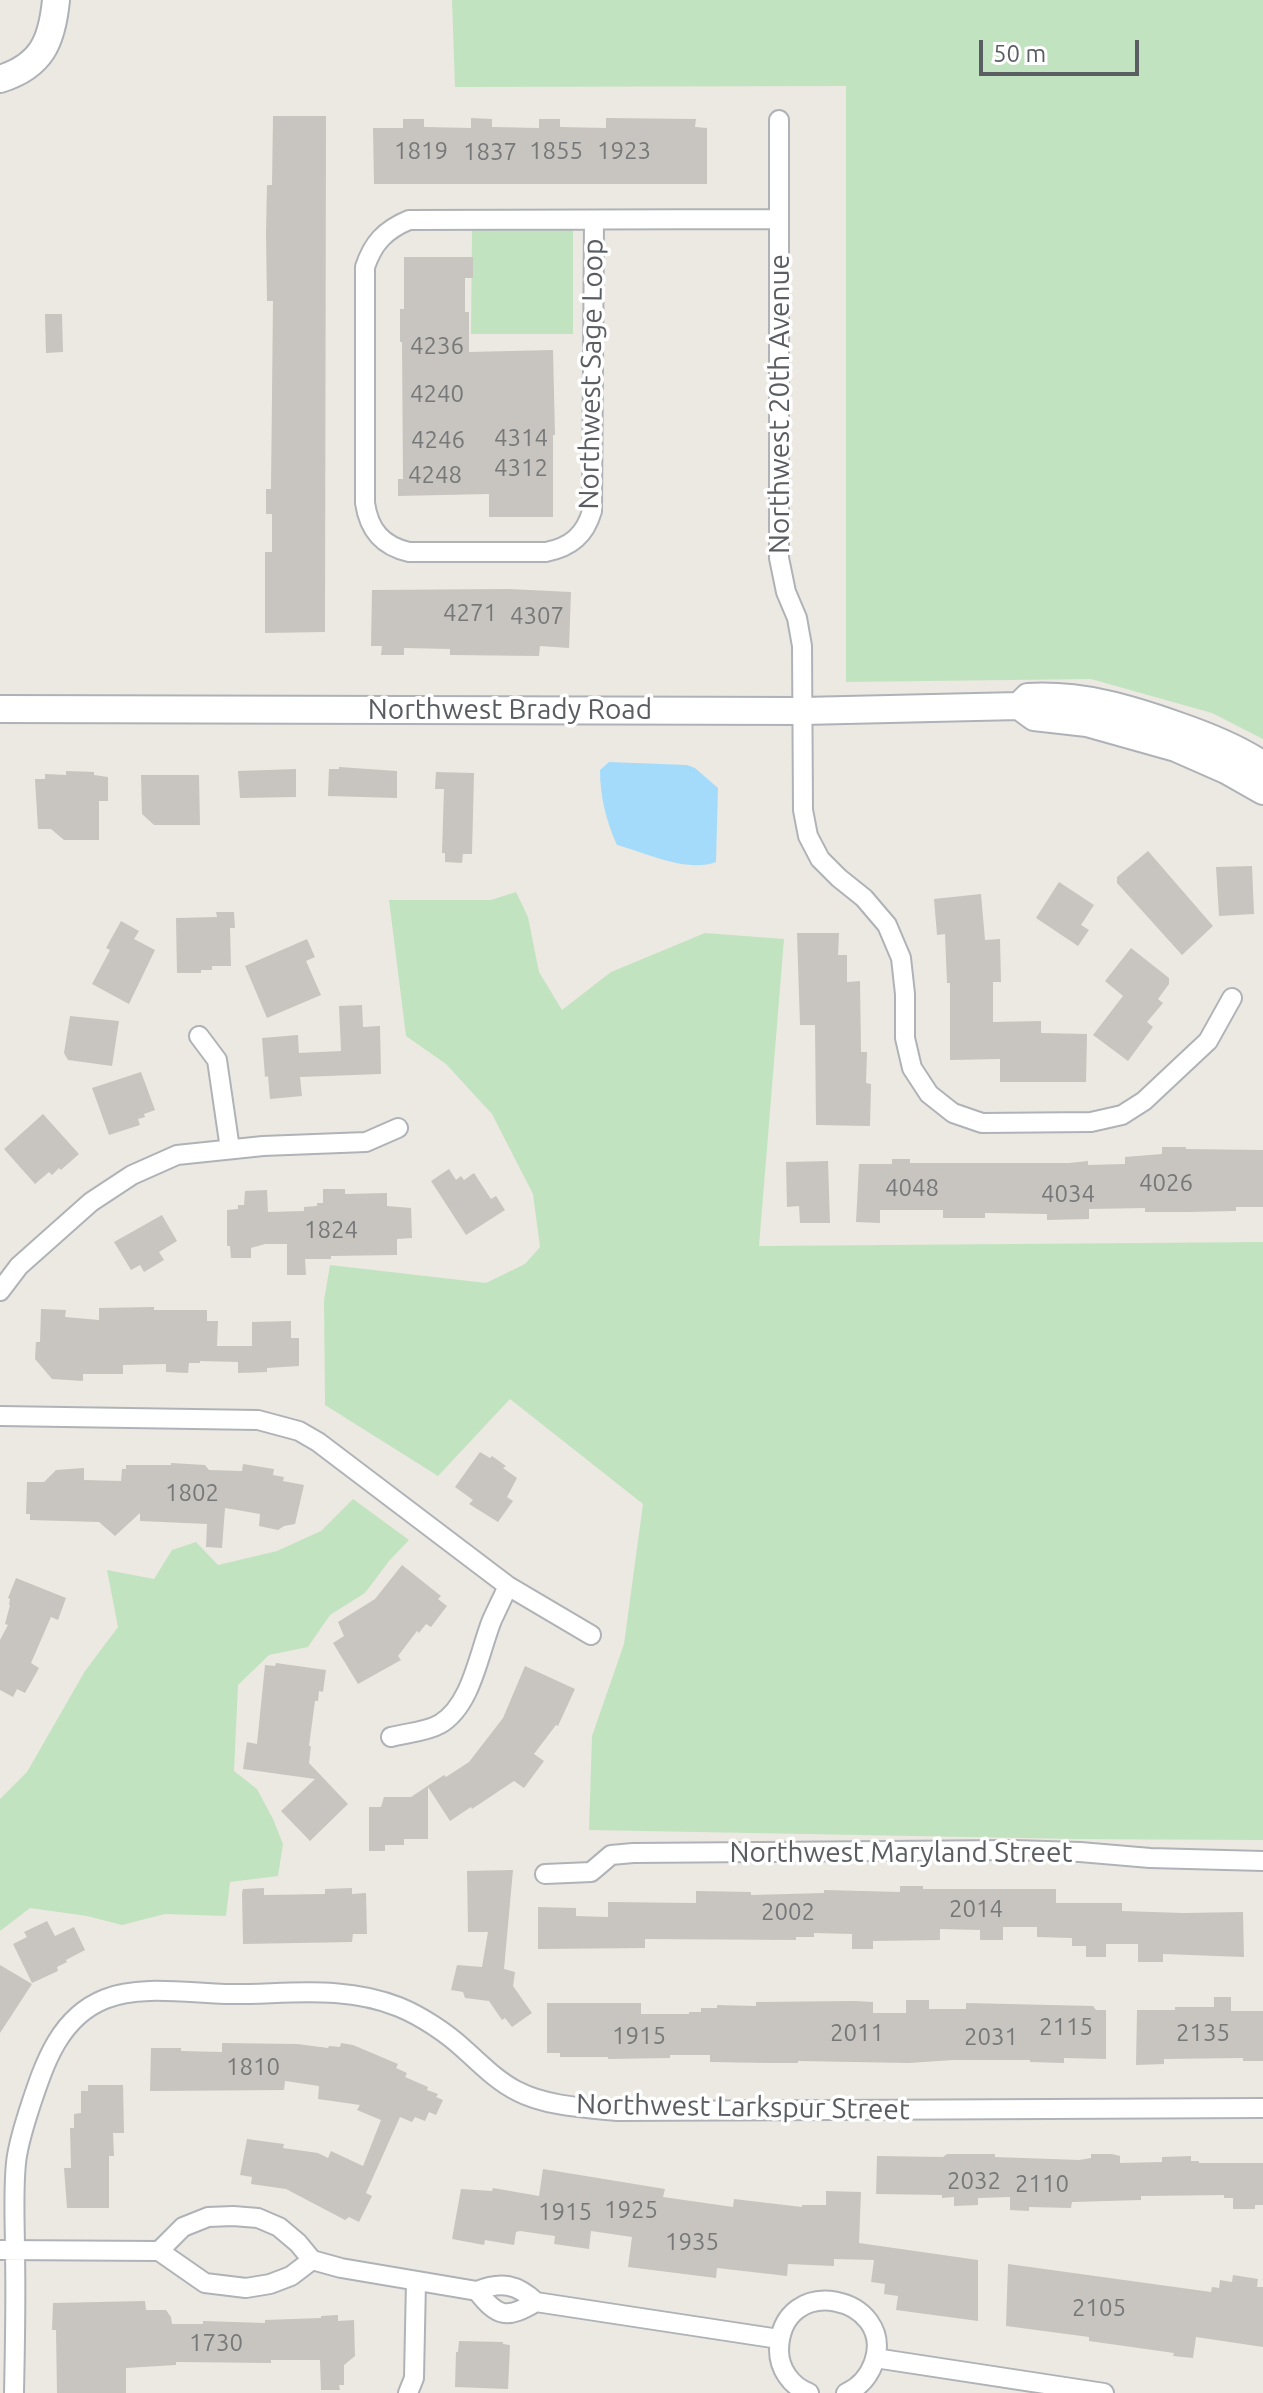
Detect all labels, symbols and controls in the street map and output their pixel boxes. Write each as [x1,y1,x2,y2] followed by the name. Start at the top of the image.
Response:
[983,24,1143,74] scale bar
[993,40,1046,67] text: 50 m
[394,137,448,165] house number: 1819
[529,137,583,165] house number: 1855
[597,137,651,165] house number: 1923
[463,138,517,166] house number: 1837
[572,238,610,510] street label: Northwest Sage Loop
[763,254,797,554] street label: Northwest 20th Avenue
[410,332,464,360] house number: 4236
[410,380,464,408] house number: 4240
[494,424,548,452] house number: 4314
[411,426,465,454] house number: 4246
[494,454,548,482] house number: 4312
[408,461,462,489] house number: 4248
[443,599,497,627] house number: 4271
[510,602,564,630] house number: 4307
[368,693,652,727] street label: Northwest Brady Road
[1139,1169,1193,1197] house number: 4026
[885,1174,939,1202] house number: 4048
[1041,1180,1095,1208] house number: 4034
[304,1216,358,1244] house number: 1824
[165,1479,219,1507] house number: 1802
[730,1836,1072,1870] street label: Northwest Maryland Street
[949,1895,1003,1923] house number: 2014
[761,1898,815,1926] house number: 2002
[1039,2013,1093,2041] house number: 2115
[830,2019,884,2047] house number: 2011
[1176,2019,1230,2047] house number: 2135
[612,2022,666,2050] house number: 1915
[964,2023,1018,2051] house number: 2031
[226,2053,280,2081] house number: 1810
[576,2087,910,2127] street label: Northwest Larkspur Street
[947,2167,1001,2195] house number: 2032
[1015,2170,1069,2198] house number: 2110
[604,2196,658,2224] house number: 1925
[538,2198,592,2226] house number: 1915
[665,2228,719,2256] house number: 1935
[1072,2294,1126,2322] house number: 2105
[189,2329,243,2357] house number: 1730

